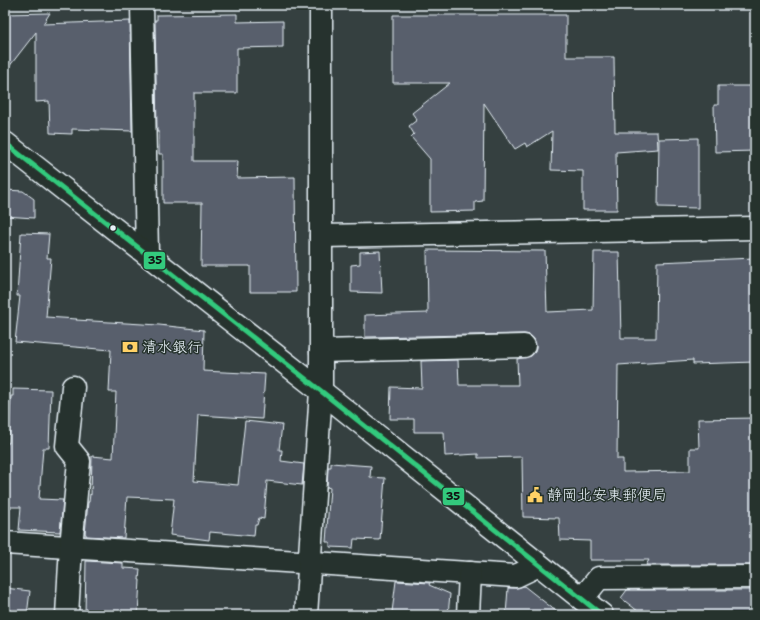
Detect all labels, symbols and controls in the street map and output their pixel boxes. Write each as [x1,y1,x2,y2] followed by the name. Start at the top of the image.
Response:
[108,223,118,233] unlabelled marker
[143,251,166,270] line badge: 35
[148,253,162,268] text: 35
[142,337,202,357] place label: 清水銀行
[121,338,139,356] bank icon: 清水銀行
[547,485,667,505] place label: 静岡北安東郵便局
[526,486,544,504] public building icon: 静岡北安東郵便局
[442,487,465,506] line badge: 35
[446,489,460,504] text: 35

